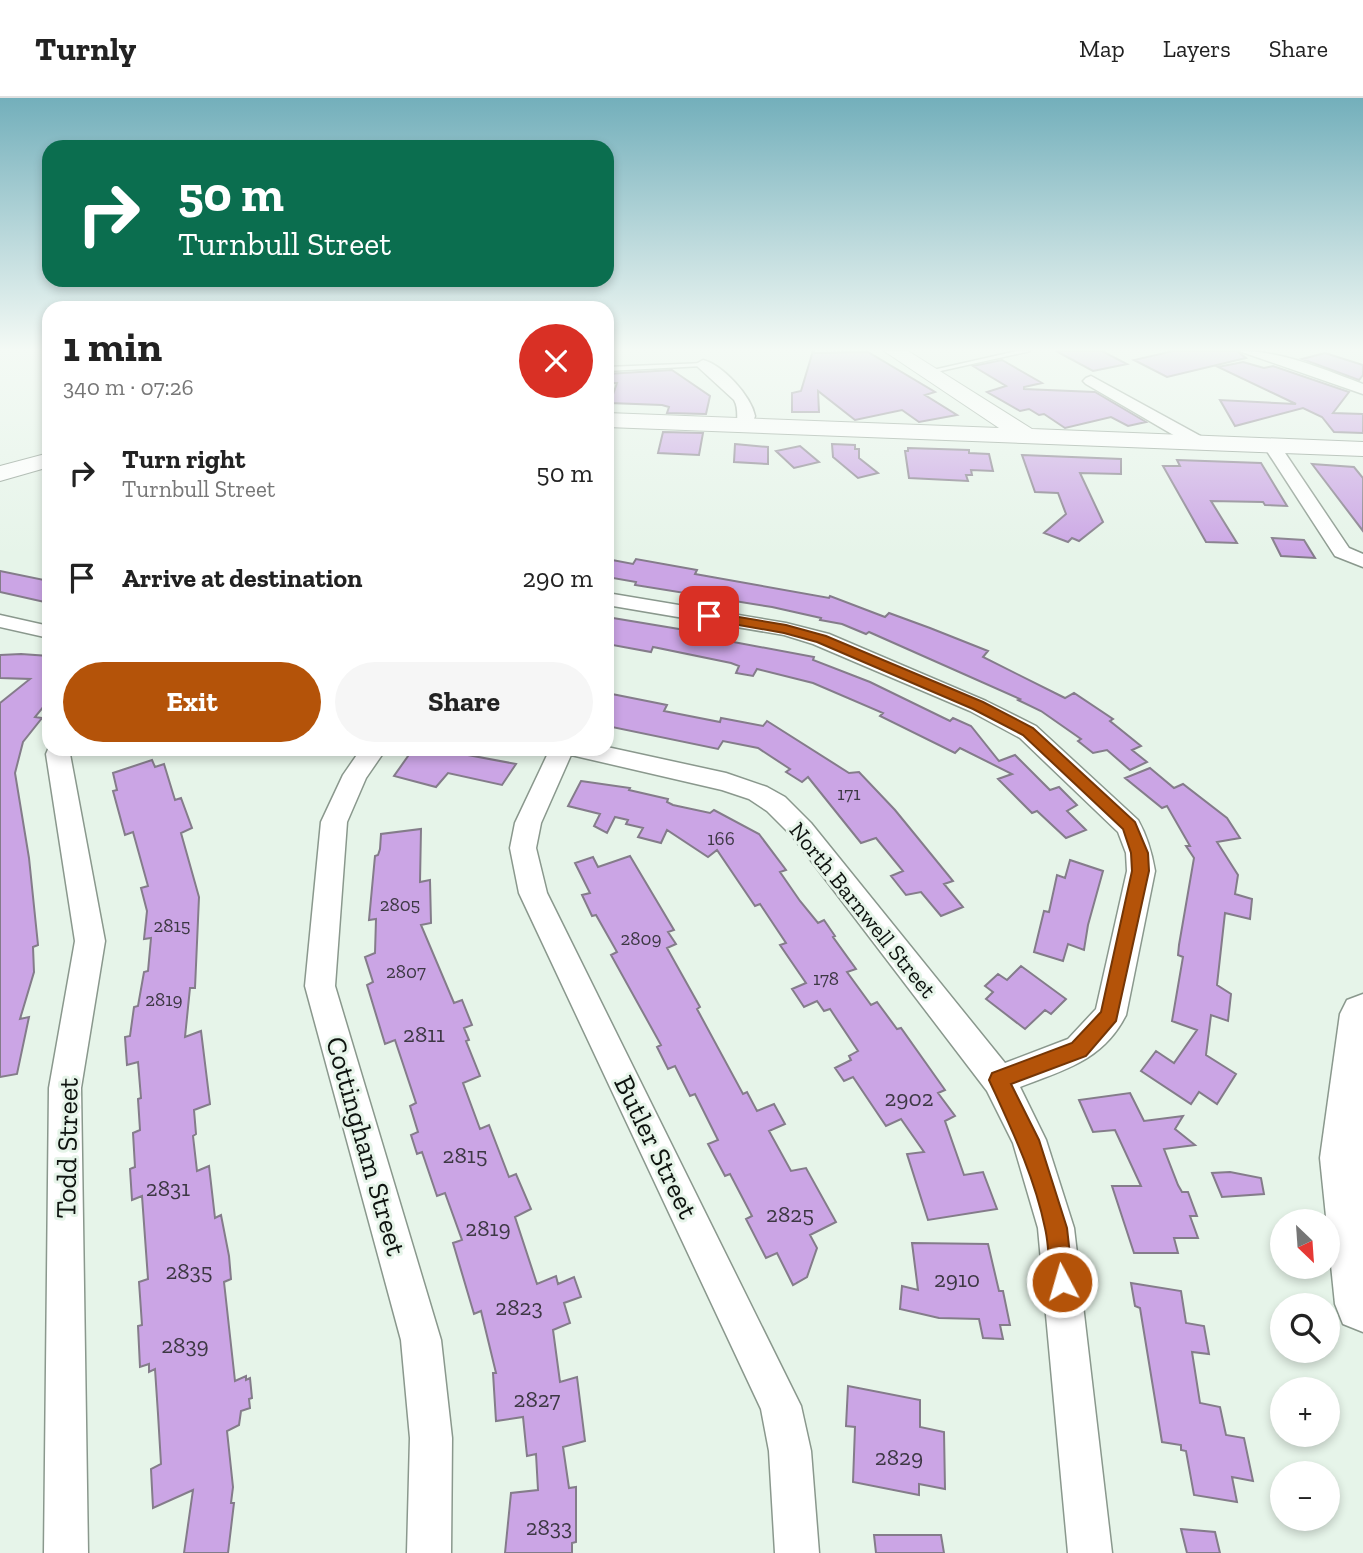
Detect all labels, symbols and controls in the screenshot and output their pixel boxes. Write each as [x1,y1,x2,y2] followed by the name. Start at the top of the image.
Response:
[35,29,136,68] text: Turnly
[1079,34,1125,63] text: Map
[1163,34,1231,63] text: Layers
[1269,34,1328,63] text: Share
[178,165,284,224] text: 50 m
[63,168,154,259] icon: right
[178,225,391,263] text: Turnbull Street
[63,321,162,372] text: 1 min
[519,324,593,398] button: close
[63,373,194,401] text: 340 m · 07:26
[122,443,245,475] text: Turn right
[63,454,101,492] icon: right
[536,457,593,489] text: 50 m
[122,475,275,503] text: Turnbull Street
[63,559,101,597] icon: arrive
[122,562,362,594] text: Arrive at destination
[522,562,593,594] text: 290 m
[679,586,739,646] pin
[690,597,728,635] icon: arrive
[63,662,321,742] button: Exit
[335,662,593,742] button: Share
[837,782,861,805] house number: 171
[784,816,943,1004] street label: North Barnwell Street
[707,827,735,850] house number: 166
[380,893,420,916] house number: 2805
[153,914,191,937] house number: 2815
[620,927,662,950] house number: 2809
[386,960,426,983] house number: 2807
[813,967,839,990] house number: 178
[145,988,183,1011] house number: 2819
[403,1020,445,1048] house number: 2811
[319,1033,413,1260] street label: Cottingham Street
[607,1070,705,1224] street label: Butler Street
[49,1077,85,1219] street label: Todd Street
[884,1084,934,1112] house number: 2902
[443,1141,487,1169] house number: 2815
[146,1174,190,1202] house number: 2831
[766,1200,814,1228] house number: 2825
[1270,1209,1340,1279] north arrow
[1270,1209,1340,1531] map controls
[465,1214,511,1242] house number: 2819
[1025,1245,1099,1319] position arrow
[165,1257,213,1285] house number: 2835
[934,1265,980,1293] house number: 2910
[495,1293,543,1321] house number: 2823
[1270,1293,1340,1363] button: search
[161,1331,209,1359] house number: 2839
[1270,1377,1340,1447] button: +
[514,1385,561,1413] house number: 2827
[875,1443,923,1471] house number: 2829
[1270,1461,1340,1531] button: −
[526,1513,572,1541] house number: 2833

